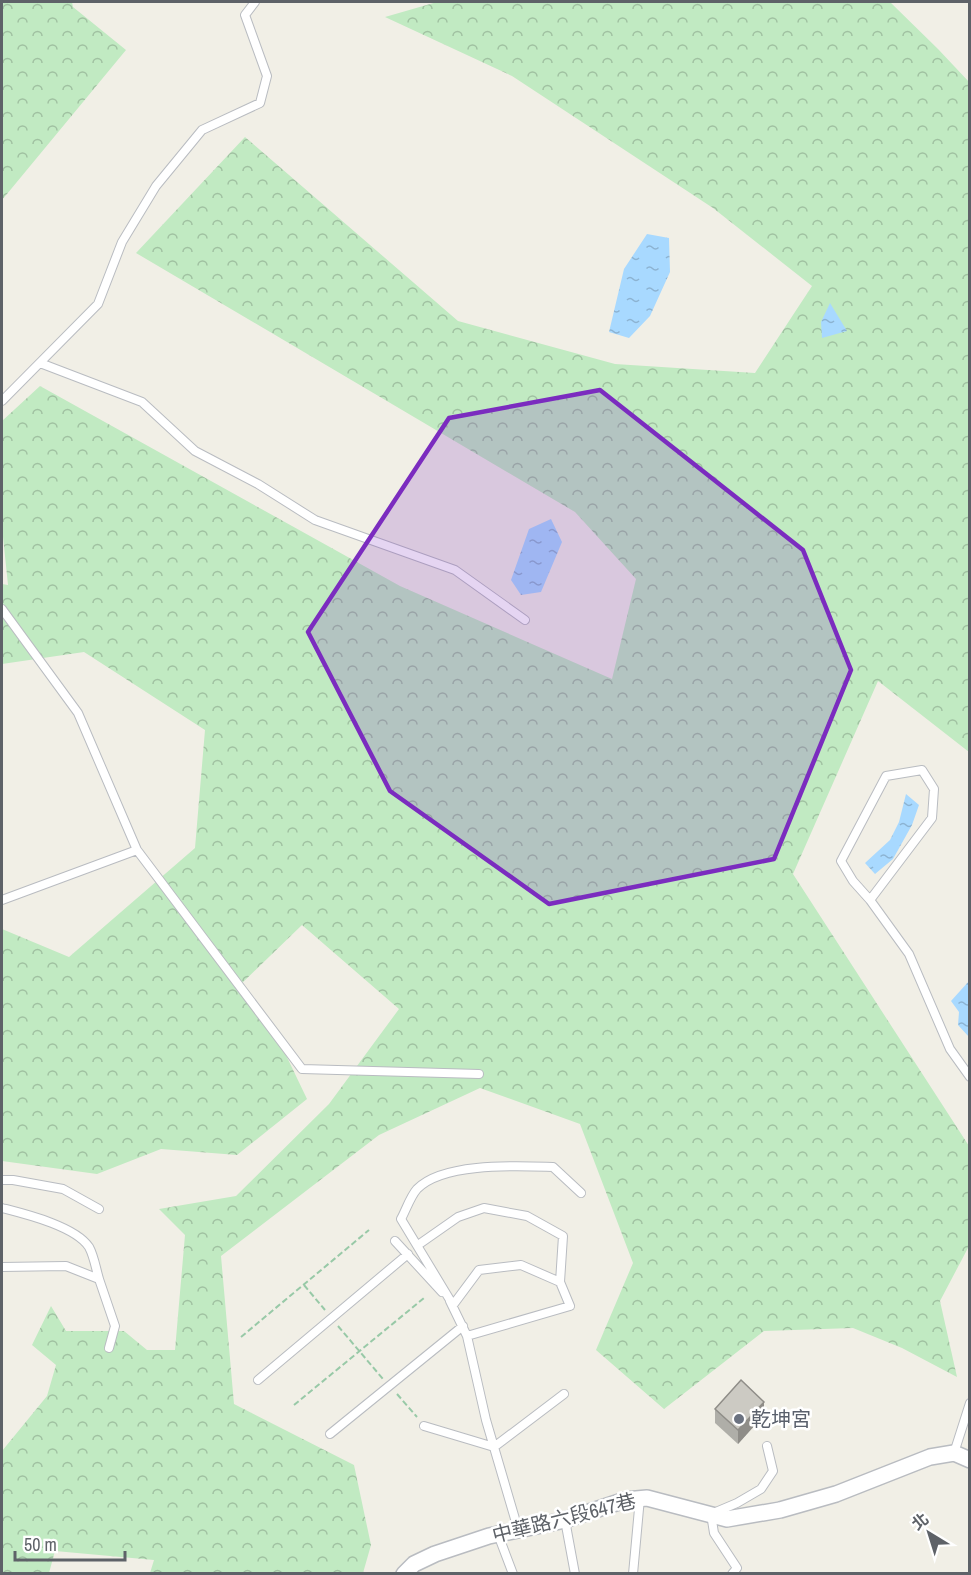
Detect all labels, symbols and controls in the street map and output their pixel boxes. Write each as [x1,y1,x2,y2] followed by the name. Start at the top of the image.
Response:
[751,1405,811,1432] place label: 乾坤宮
[732,1412,746,1426] marker: 乾坤宮
[489,1487,639,1548] street label: 中華路六段647巷
[899,1503,959,1563] north arrow
[907,1508,933,1535] text: 北
[15,1524,124,1562] scale bar
[24,1532,57,1557] text: 50 m

